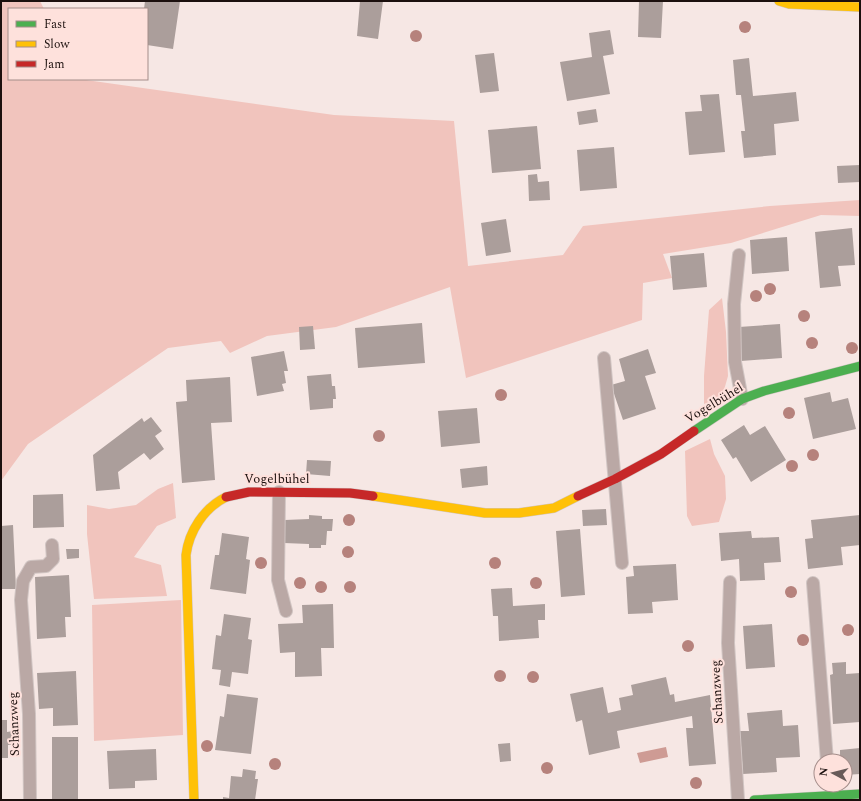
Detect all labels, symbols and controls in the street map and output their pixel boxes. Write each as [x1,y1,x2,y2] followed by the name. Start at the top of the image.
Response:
[8,8,148,80] legend
[44,15,66,34] text: Fast
[44,35,70,54] text: Slow
[44,55,65,74] text: Jam
[681,378,747,428] street label: Vogelbühel
[244,469,310,489] street label: Vogelbühel
[705,659,729,725] street label: Schanzweg
[3,692,25,756] street label: Schanzweg
[813,753,853,793] north arrow
[815,766,833,777] text: N

